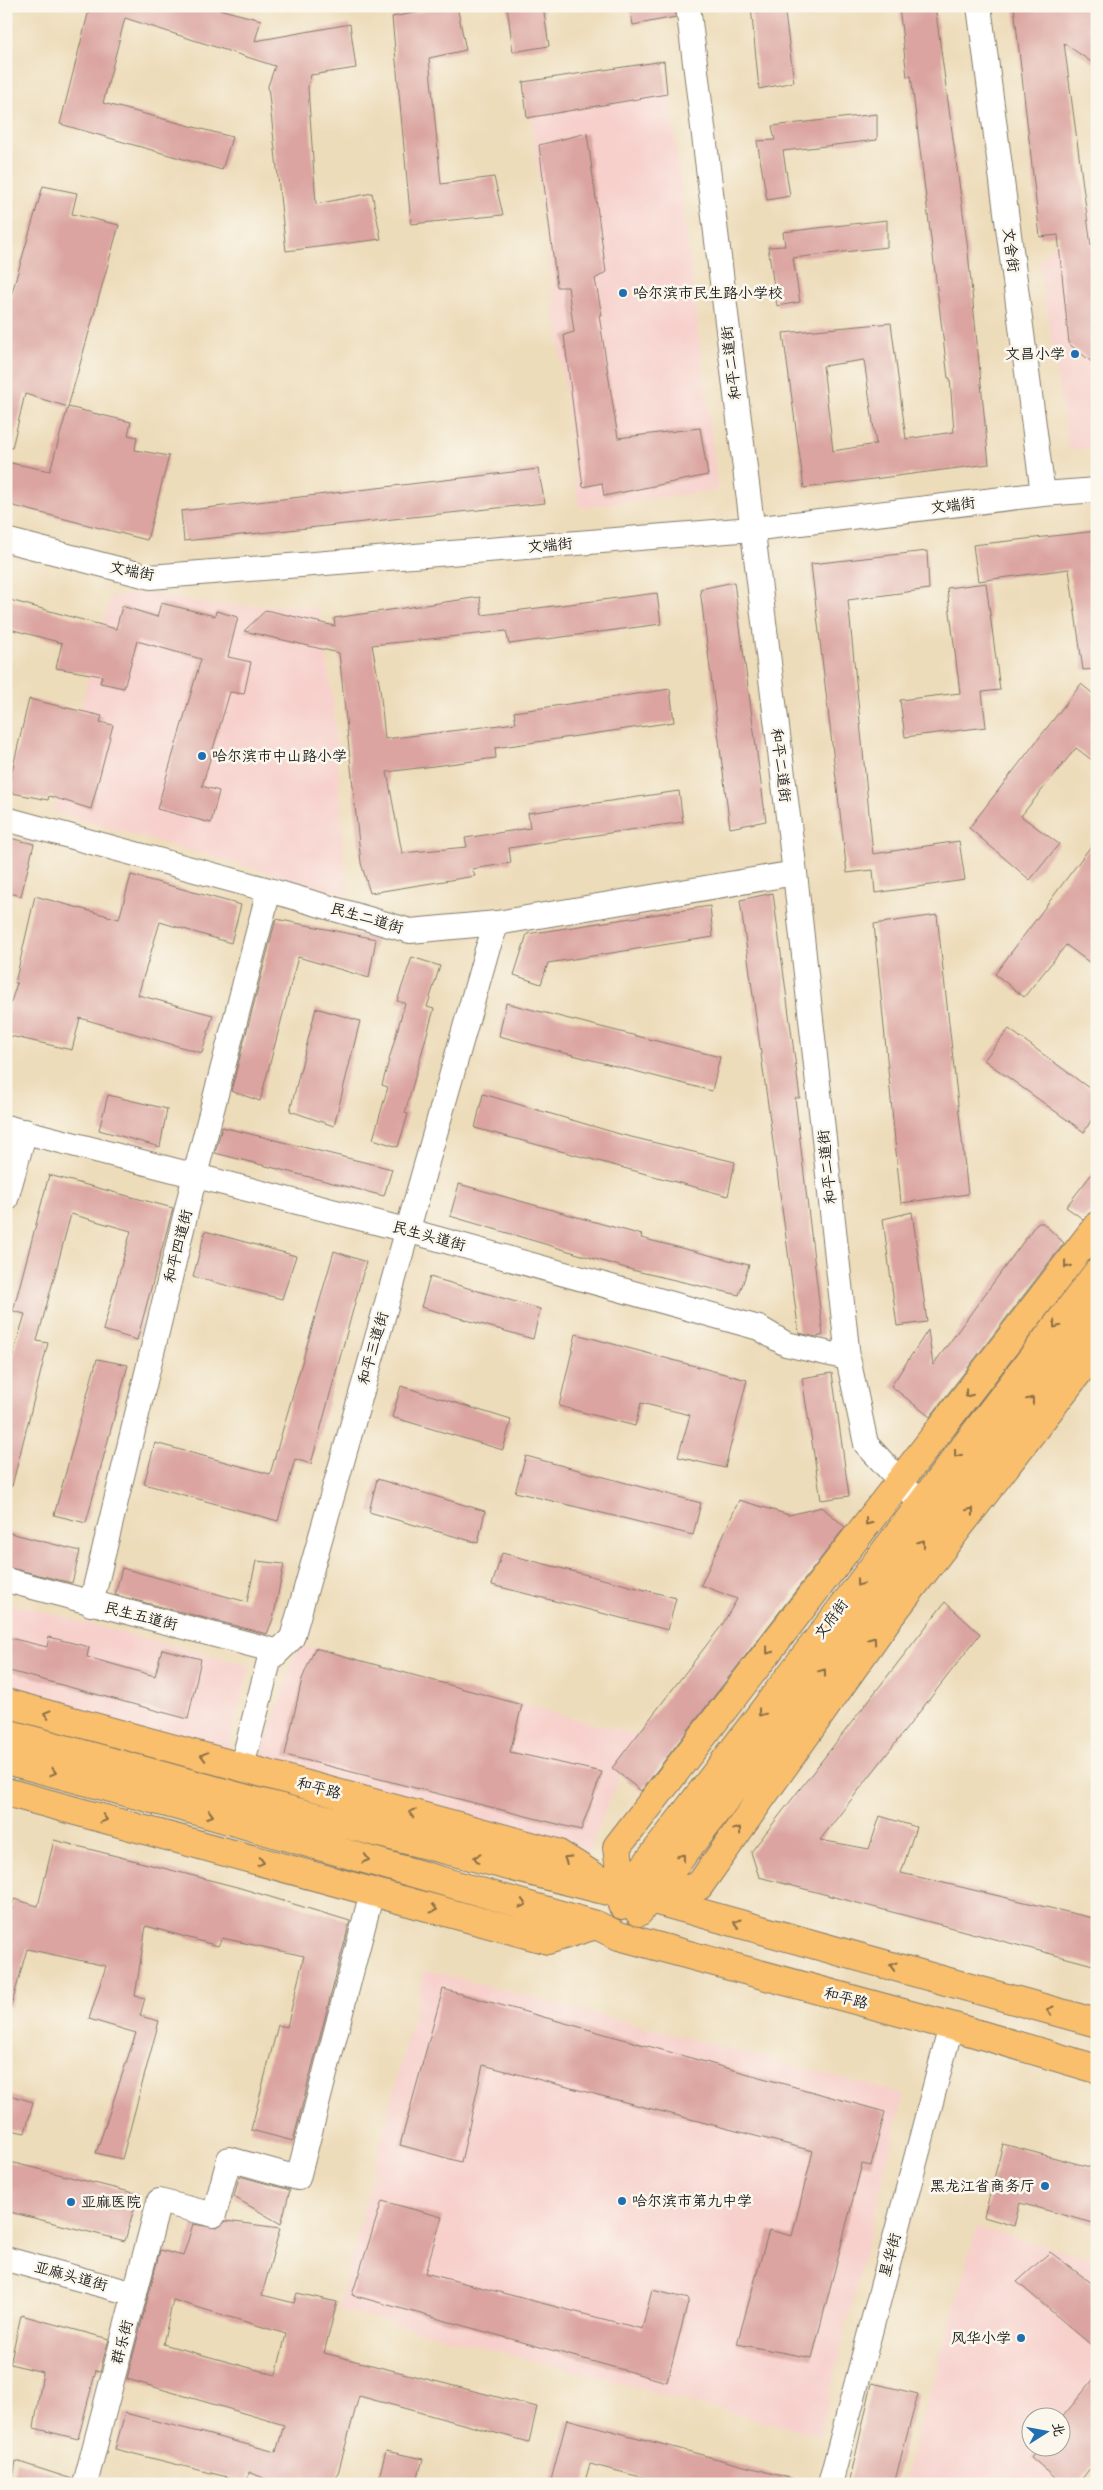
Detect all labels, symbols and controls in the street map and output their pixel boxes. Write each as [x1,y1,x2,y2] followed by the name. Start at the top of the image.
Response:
[995,227,1023,274] street label: 文舍街
[633,284,783,306] place label: 哈尔滨市民生路小学校
[617,287,629,299] marker: 哈尔滨市民生路小学校
[717,324,748,401] street label: 和平二道街
[1005,345,1065,367] place label: 文昌小学
[1069,348,1081,360] marker: 文昌小学
[930,493,977,521] street label: 文端街
[527,534,574,560] street label: 文端街
[107,558,156,588] street label: 文端街
[764,727,795,804] street label: 和平二道街
[212,747,347,769] place label: 哈尔滨市中山路小学
[196,750,208,762] marker: 哈尔滨市中山路小学
[327,899,406,941] street label: 民生二道街
[814,1128,844,1205] street label: 和平二道街
[160,1207,200,1286] street label: 和平四道街
[389,1218,468,1258] street label: 民生头道街
[1064,1259,1073,1269] one-way arrow
[354,1309,396,1388] street label: 和平三道街
[1054,1319,1062,1328] one-way arrow
[964,1388,973,1397] one-way arrow
[1025,1396,1034,1406] one-way arrow
[954,1448,963,1458] one-way arrow
[966,1508,974,1517] one-way arrow
[866,1516,874,1525] one-way arrow
[916,1540,924,1549] one-way arrow
[856,1577,864,1586] one-way arrow
[810,1596,855,1645] street label: 文府街
[101,1598,180,1638] street label: 民生五道街
[867,1636,876,1646] one-way arrow
[766,1645,775,1655] one-way arrow
[817,1668,826,1678] one-way arrow
[758,1707,766,1716] one-way arrow
[43,1709,52,1720] one-way arrow
[200,1751,209,1762] one-way arrow
[49,1767,57,1777] one-way arrow
[294,1773,343,1806] street label: 和平路
[407,1808,416,1819] one-way arrow
[206,1809,214,1819] one-way arrow
[100,1813,108,1824] one-way arrow
[732,1826,741,1836] one-way arrow
[473,1853,482,1864] one-way arrow
[676,1853,685,1863] one-way arrow
[362,1854,370,1864] one-way arrow
[256,1856,264,1866] one-way arrow
[563,1856,572,1866] one-way arrow
[518,1899,526,1909] one-way arrow
[430,1903,439,1914] one-way arrow
[733,1918,741,1928] one-way arrow
[890,1962,898,1972] one-way arrow
[821,1983,870,2016] street label: 和平路
[1045,2005,1054,2016] one-way arrow
[930,2177,1035,2199] place label: 黑龙江省商务厅
[1039,2180,1051,2192] marker: 黑龙江省商务厅
[632,2192,752,2214] place label: 哈尔滨市第九中学
[81,2193,141,2215] place label: 亚麻医院
[616,2195,628,2207] marker: 哈尔滨市第九中学
[65,2196,77,2208] marker: 亚麻医院
[875,2231,908,2280] street label: 星华街
[31,2258,110,2298] street label: 亚麻头道街
[107,2318,140,2367] street label: 群乐街
[951,2329,1011,2351] place label: 风华小学
[1015,2332,1027,2344] marker: 风华小学
[1020,2408,1070,2458] north arrow
[1046,2421,1068,2439] text: 北

